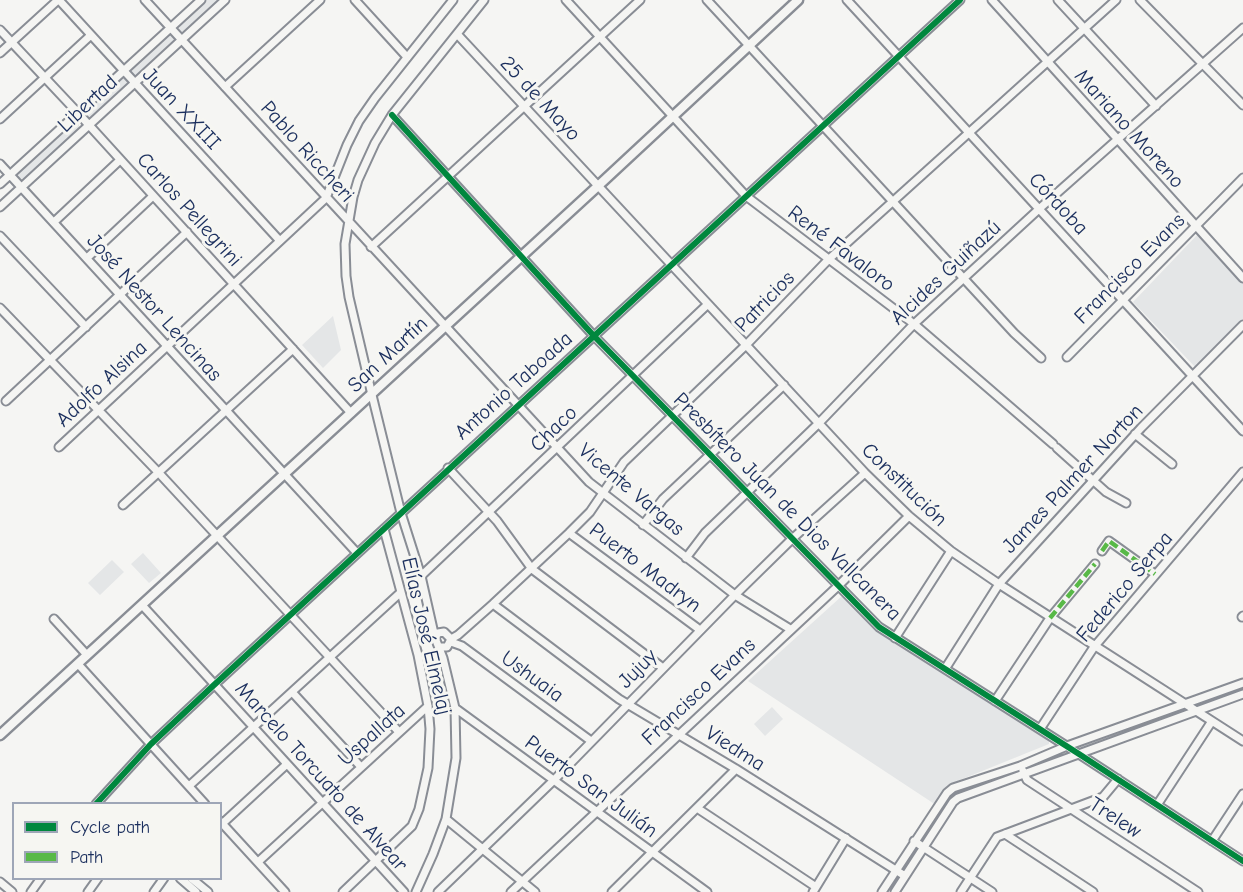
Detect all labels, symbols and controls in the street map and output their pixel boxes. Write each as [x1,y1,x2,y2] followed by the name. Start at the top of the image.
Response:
[494,51,586,147] street label: 25 de Mayo
[137,63,225,155] street label: Juan XXIII
[1069,64,1189,194] street label: Mariano Moreno
[53,70,123,138] street label: Libertad
[255,96,359,208] street label: Pablo Riccheri
[131,148,247,272] street label: Carlos Pellegrini
[1023,168,1093,240] street label: Córdoba
[782,201,900,297] street label: René Favaloro
[1069,208,1191,330] street label: Francisco Evans
[886,215,1006,331] street label: Alcides Guiñazú
[81,229,227,387] street label: José Nestor Lencinas
[730,266,800,338] street label: Patricios
[343,312,433,398] street label: San Martín
[450,327,578,445] street label: Antonio Taboada
[51,335,153,433] street label: Adolfo Alsina
[668,388,906,626] street label: Presbítero Juan de Dios Vallcanera
[997,399,1149,559] street label: James Palmer Norton
[525,400,583,458] street label: Chaco
[573,438,689,542] street label: Vicente Vargas
[856,438,952,532] street label: Constitución
[584,518,706,618] street label: Puerto Madryn
[1071,526,1179,648] street label: Federico Serpa
[396,555,456,717] street label: Elías José Elmelaj
[637,633,761,751] street label: Francisco Evans
[613,644,663,694] street label: Jujuy
[496,646,568,708] street label: Ushuaia
[229,677,413,877] street label: Marcelo Torcuato de Alvear
[333,698,411,772] street label: Uspallata
[700,721,770,777] street label: Viedma
[520,730,662,844] street label: Puerto San Julián
[1084,792,1146,844] street label: Trelew
[12,802,222,880] legend
[70,817,150,838] text: Cycle path
[70,847,103,868] text: Path

